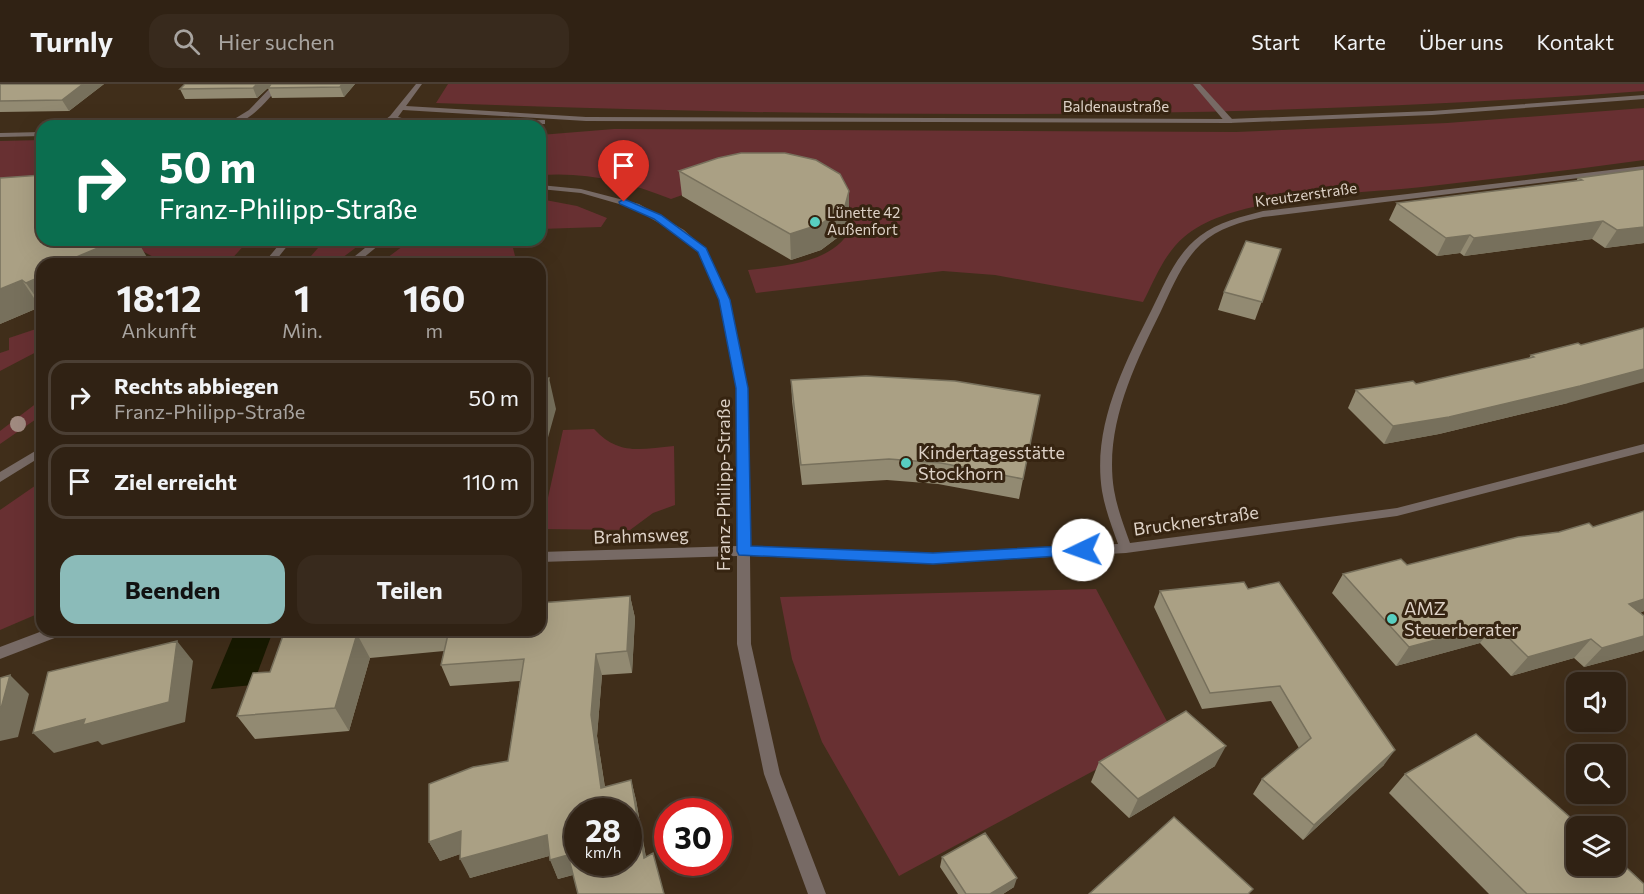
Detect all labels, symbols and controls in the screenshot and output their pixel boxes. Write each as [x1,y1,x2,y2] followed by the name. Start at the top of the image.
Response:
[149,14,569,68] search box
[30,24,113,58] text: Turnly
[170,25,203,58] icon: search
[218,28,335,55] text: Hier suchen
[1251,29,1300,54] text: Start
[1333,29,1386,54] text: Karte
[1419,29,1503,54] text: Über uns
[1536,29,1614,54] text: Kontakt
[1063,97,1169,115] street label: Baldenaustraße
[159,140,256,192] text: 50 m
[598,140,649,202] pin
[60,144,138,222] icon: right
[607,149,640,182] icon: arrive
[1254,178,1358,210] street label: Kreutzerstraße
[159,192,417,225] text: Franz-Philipp-Straße
[827,203,900,238] place label: Lünette 42 Außenfort
[808,215,822,229] marker: Lünette 42 Außenfort
[117,275,201,319] text: 18:12
[294,275,310,319] text: 1
[403,275,465,319] text: 160
[122,318,196,342] text: Ankunft
[282,318,322,342] text: Min.
[425,318,443,342] text: m
[114,372,279,399] text: Rechts abbiegen
[63,381,96,414] icon: right
[469,384,519,411] text: 50 m
[114,399,305,423] text: Franz-Philipp-Straße
[712,399,734,571] street label: Franz-Philipp-Straße
[918,441,1065,484] place label: Kindertagesstätte Stockhorn
[899,456,913,470] marker: Kindertagesstätte Stockhorn
[63,465,96,498] icon: arrive
[114,468,237,495] text: Ziel erreicht
[462,468,519,495] text: 110 m
[1132,500,1260,540] street label: Brucknerstraße
[1051,518,1115,582] position arrow
[593,522,689,548] street label: Brahmsweg
[60,555,285,624] button: Beenden
[297,555,522,624] button: Teilen
[1404,597,1518,640] place label: AMZ Steuerberater
[1385,612,1399,626] marker: AMZ Steuerberater
[1566,672,1626,876] map controls
[1566,672,1626,732] button: sound
[1566,744,1626,804] button: search
[654,798,732,876] speed limit sign: 30
[585,811,621,848] text: 28
[1566,816,1626,876] button: layers
[585,843,621,861] text: km/h

